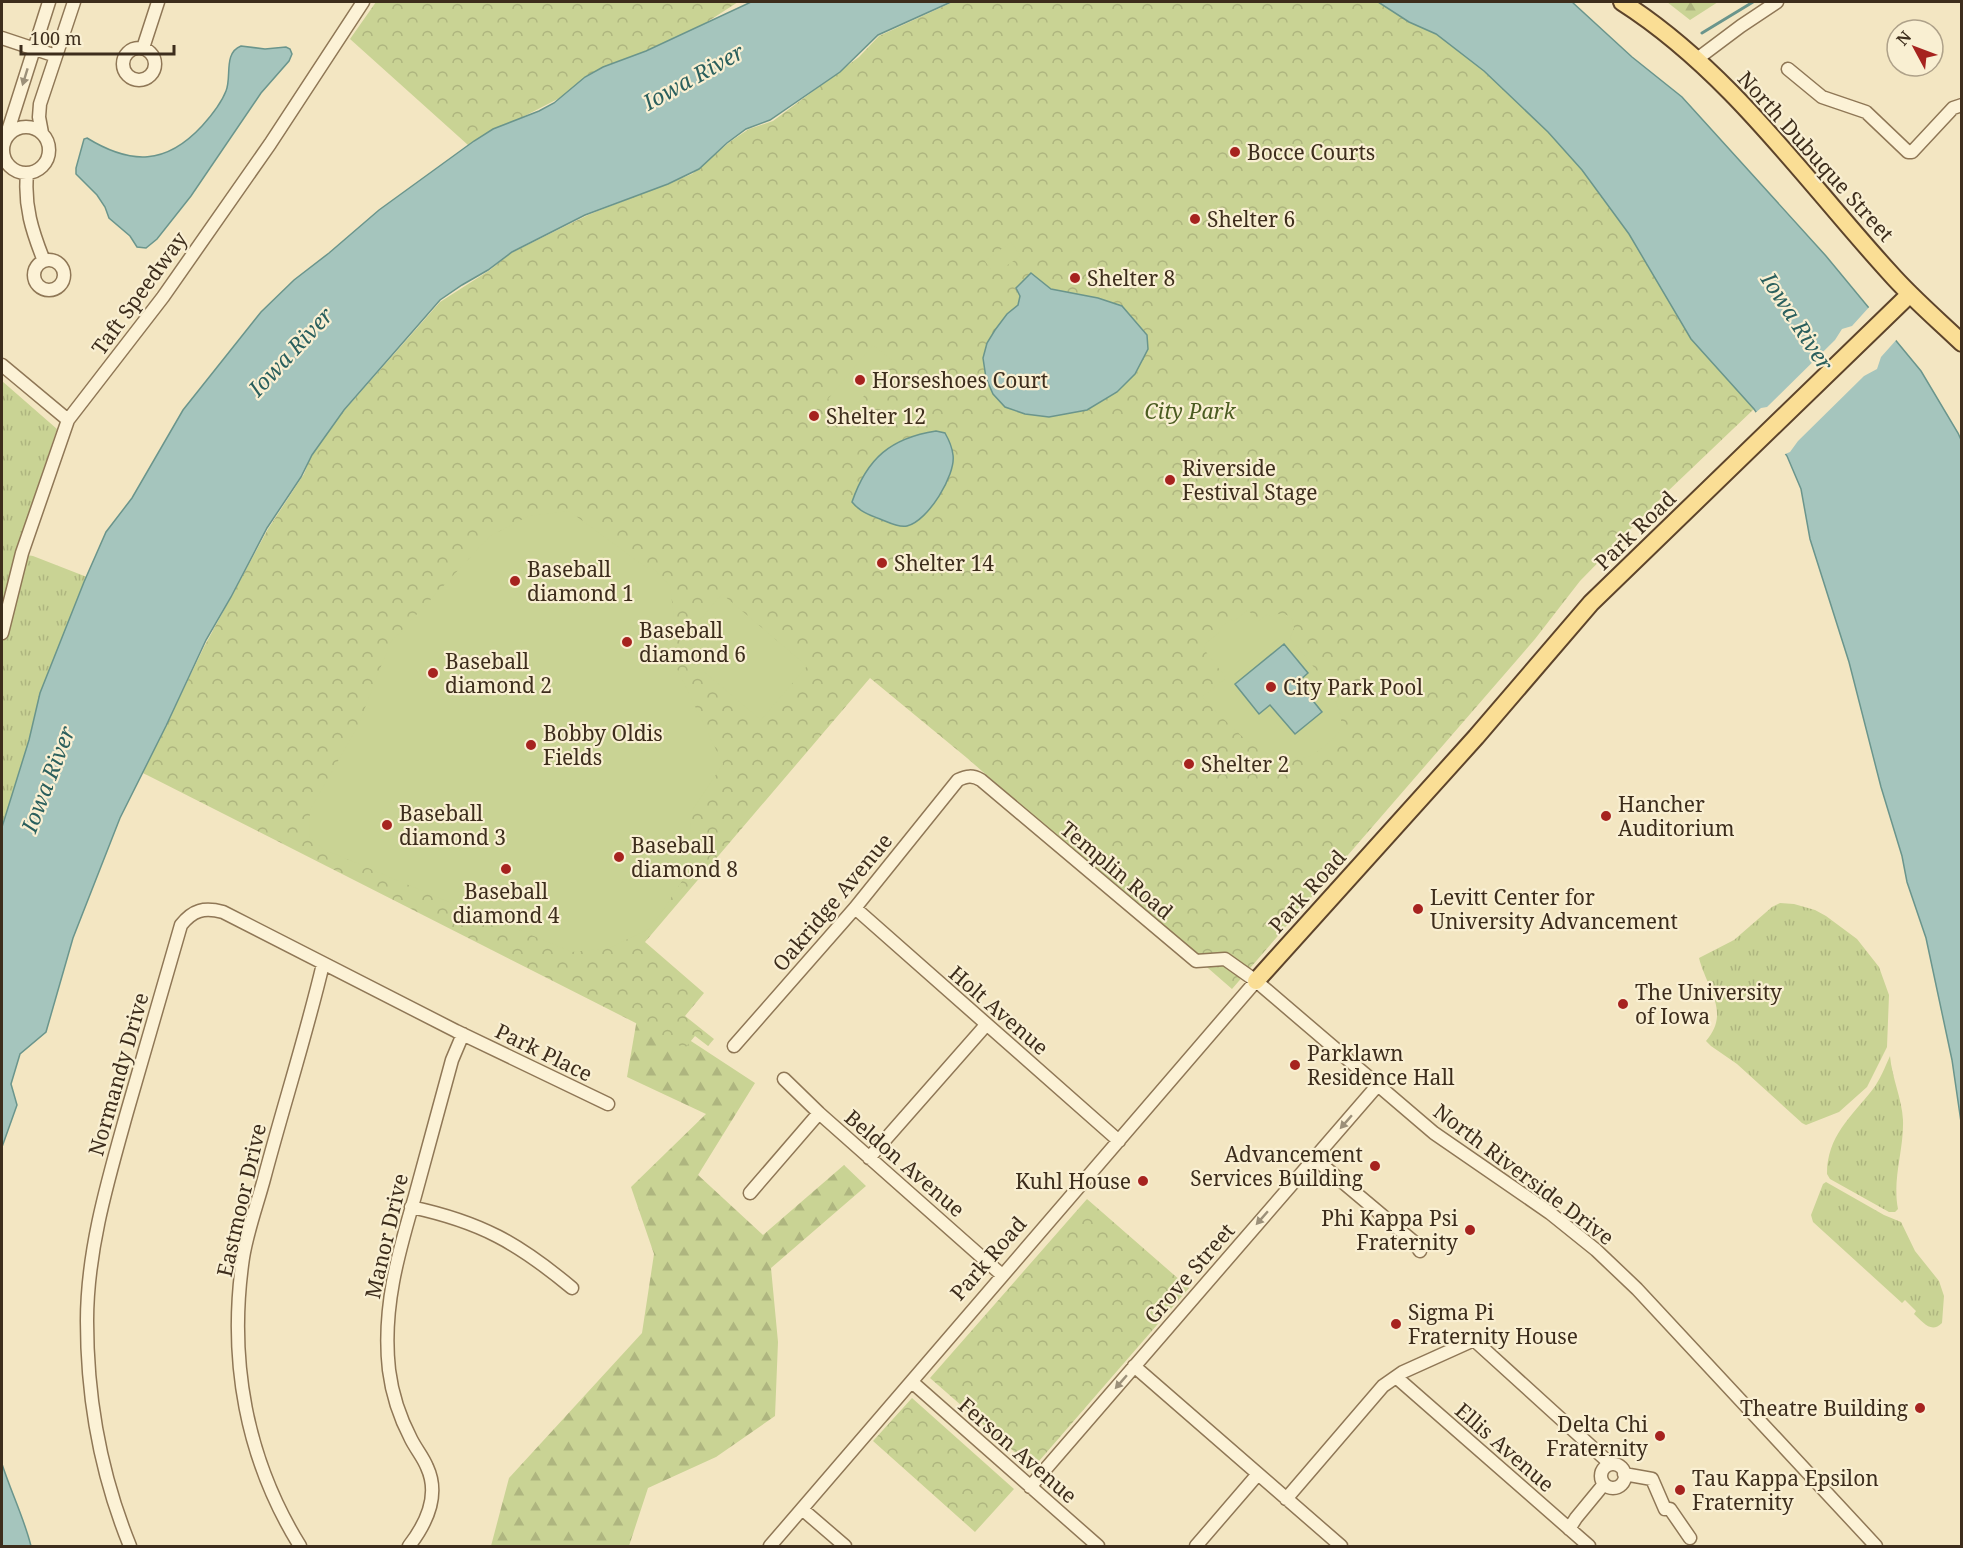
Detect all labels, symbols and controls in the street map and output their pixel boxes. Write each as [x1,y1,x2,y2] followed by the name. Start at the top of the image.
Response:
[21,18,174,56] scale bar
[1885,18,1945,78] north arrow
[30,26,82,50] text: 100 m
[1891,26,1916,50] text: N
[636,36,750,117] water label: Iowa River
[1732,65,1900,247] street label: North Dubuque Street
[20,68,29,86] one-way arrow
[1247,138,1375,166] place label: Bocce Courts
[1228,145,1242,159] marker: Bocce Courts
[1207,205,1295,233] place label: Shelter 6
[1188,212,1202,226] marker: Shelter 6
[85,226,193,360] street label: Taft Speedway
[1087,264,1175,292] place label: Shelter 8
[1755,265,1841,376] water label: Iowa River
[1068,271,1082,285] marker: Shelter 8
[240,299,339,403] water label: Iowa River
[872,366,1048,394] place label: Horseshoes Court
[853,373,867,387] marker: Horseshoes Court
[1145,397,1236,425] park label: City Park
[826,402,926,430] place label: Shelter 12
[807,409,821,423] marker: Shelter 12
[1182,454,1318,506] place label: Riverside Festival Stage
[1163,473,1177,487] marker: Riverside Festival Stage
[1588,484,1682,576] street label: Park Road
[894,549,994,577] place label: Shelter 14
[527,555,634,607] place label: Baseball diamond 1
[875,556,889,570] marker: Shelter 14
[508,574,522,588] marker: Baseball diamond 1
[639,616,746,668] place label: Baseball diamond 6
[620,635,634,649] marker: Baseball diamond 6
[445,647,552,699] place label: Baseball diamond 2
[426,666,440,680] marker: Baseball diamond 2
[1283,673,1423,701] place label: City Park Pool
[1264,680,1278,694] marker: City Park Pool
[543,719,663,771] place label: Bobby Oldis Fields
[13,721,81,837] water label: Iowa River
[524,738,538,752] marker: Bobby Oldis Fields
[1201,750,1289,778] place label: Shelter 2
[1182,757,1196,771] marker: Shelter 2
[1618,790,1735,842] place label: Hancher Auditorium
[399,799,506,851] place label: Baseball diamond 3
[1599,809,1613,823] marker: Hancher Auditorium
[1055,815,1179,925] street label: Templin Road
[380,818,394,832] marker: Baseball diamond 3
[766,827,898,977] street label: Oakridge Avenue
[631,831,738,883] place label: Baseball diamond 8
[1262,843,1352,939] street label: Park Road
[612,850,626,864] marker: Baseball diamond 8
[499,862,513,876] marker: Baseball diamond 4
[452,877,560,929] place label: Baseball diamond 4
[1430,883,1678,935] place label: Levitt Center for University Advancement
[1411,902,1425,916] marker: Levitt Center for University Advancement
[943,959,1055,1061] street label: Holt Avenue
[1635,978,1782,1030] place label: The University of Iowa
[81,989,155,1159] street label: Normandy Drive
[1616,997,1630,1011] marker: The University of Iowa
[491,1016,597,1088] street label: Park Place
[1307,1039,1455,1091] place label: Parklawn Residence Hall
[1288,1058,1302,1072] marker: Parklawn Residence Hall
[1428,1097,1620,1251] street label: North Riverside Drive
[839,1103,971,1223] street label: Beldon Avenue
[1339,1114,1352,1130] one-way arrow
[210,1121,272,1279] street label: Eastmoor Drive
[1190,1140,1364,1192] place label: Advancement Services Building
[1368,1159,1382,1173] marker: Advancement Services Building
[1015,1167,1131,1195] place label: Kuhl House
[358,1171,414,1301] street label: Manor Drive
[1136,1174,1150,1188] marker: Kuhl House
[1321,1204,1458,1256] place label: Phi Kappa Psi Fraternity
[944,1210,1032,1306] street label: Park Road
[1256,1210,1269,1225] one-way arrow
[1138,1217,1240,1329] street label: Grove Street
[1463,1223,1477,1237] marker: Phi Kappa Psi Fraternity
[1408,1298,1578,1350] place label: Sigma Pi Fraternity House
[1389,1317,1403,1331] marker: Sigma Pi Fraternity House
[1114,1374,1127,1390] one-way arrow
[953,1391,1083,1509] street label: Ferson Avenue
[1740,1394,1909,1422] place label: Theatre Building
[1449,1396,1561,1498] street label: Ellis Avenue
[1913,1401,1927,1415] marker: Theatre Building
[1546,1410,1648,1462] place label: Delta Chi Fraternity
[1653,1429,1667,1443] marker: Delta Chi Fraternity
[1692,1464,1879,1516] place label: Tau Kappa Epsilon Fraternity
[1673,1483,1687,1497] marker: Tau Kappa Epsilon Fraternity

